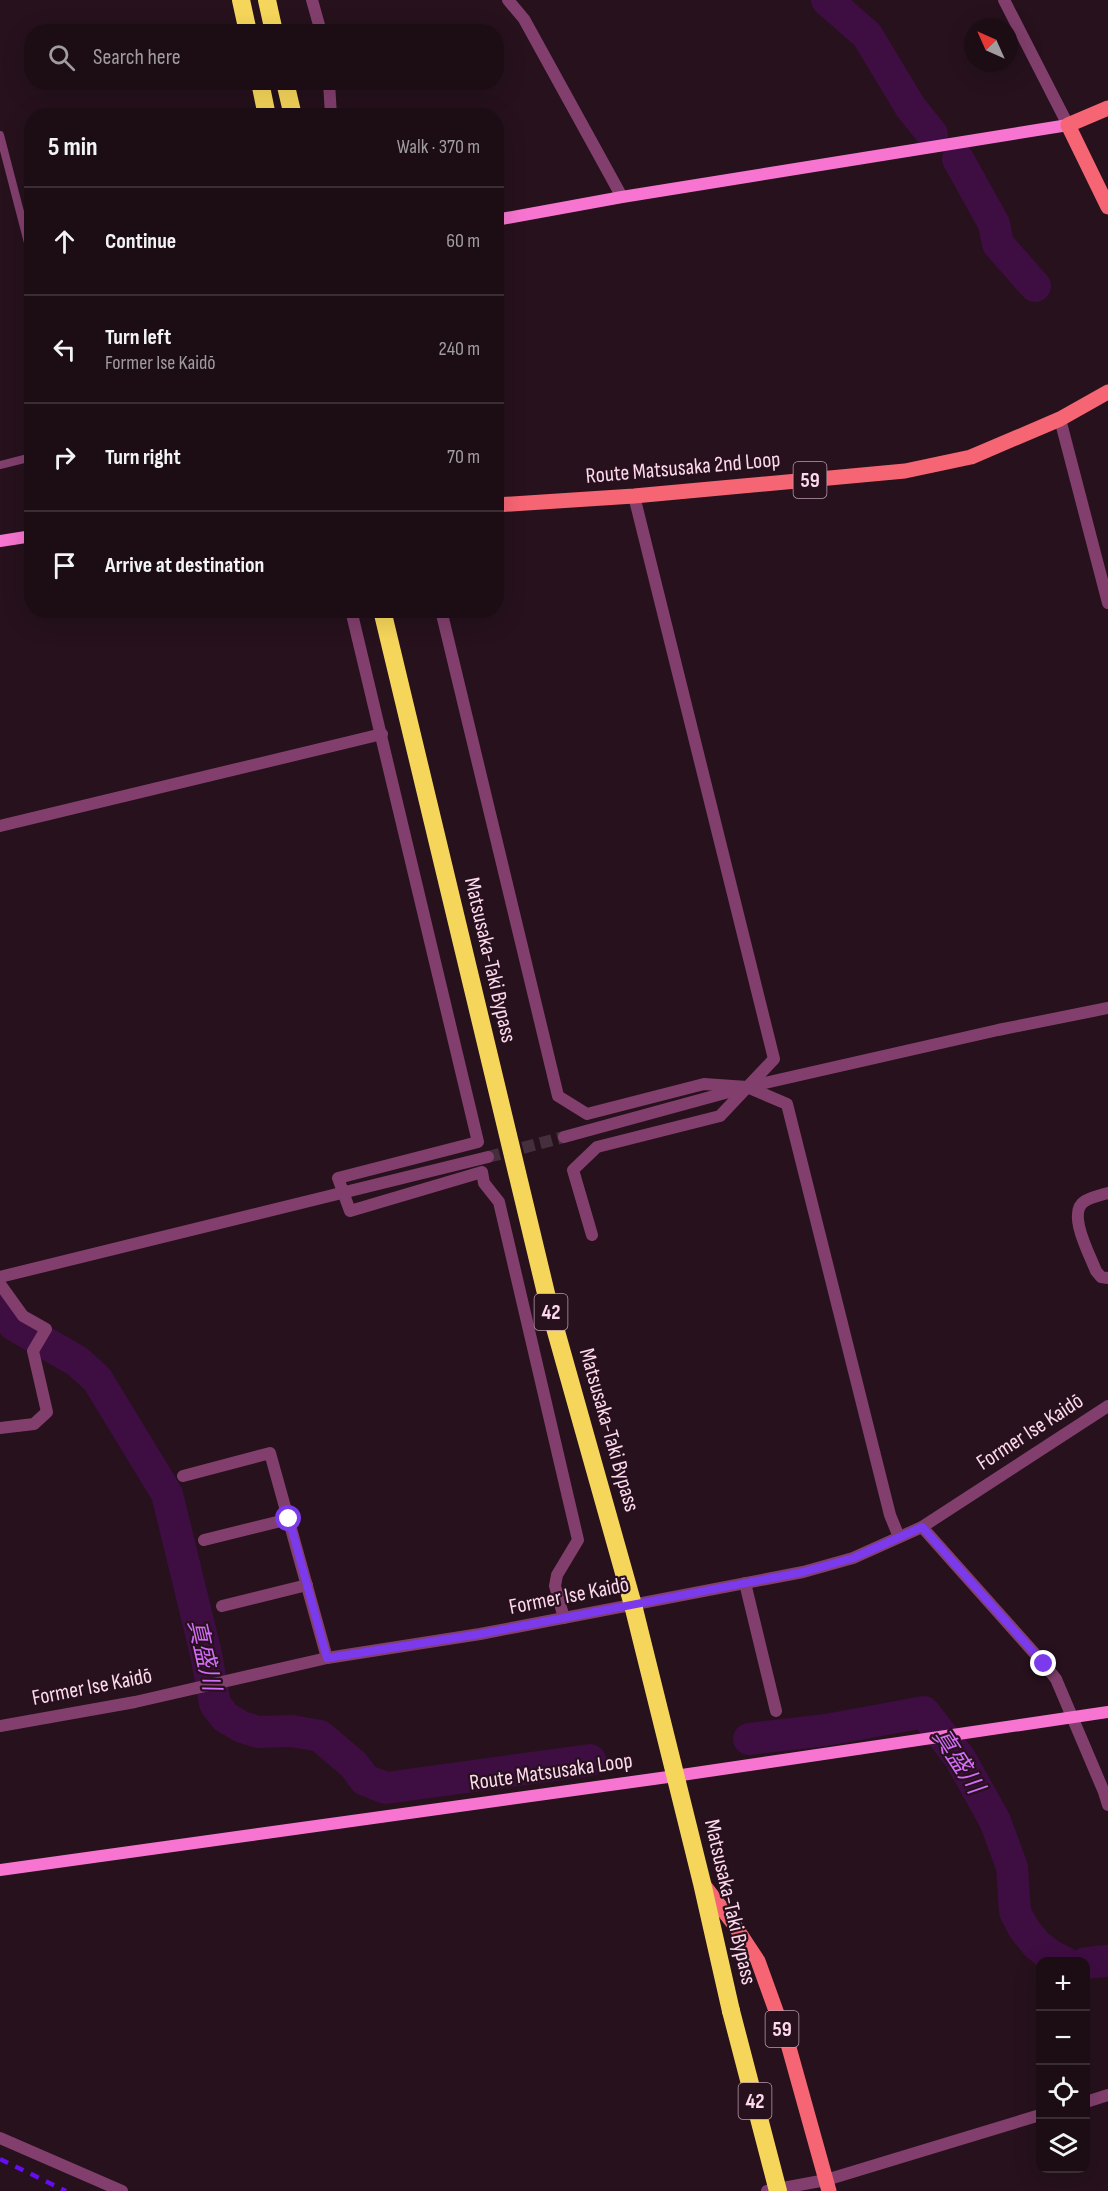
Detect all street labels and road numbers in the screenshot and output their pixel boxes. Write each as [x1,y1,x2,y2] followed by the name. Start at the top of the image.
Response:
[585,446,781,490] street label: Route Matsusaka 2nd Loop
[794,462,826,498] road number: 59
[458,875,522,1045] street label: Matsusaka-Taki Bypass
[534,1294,568,1330] road number: 42
[573,1345,645,1515] street label: Matsusaka-Taki Bypass
[972,1388,1088,1476] street label: Former Ise Kaidō
[507,1571,631,1621] street label: Former Ise Kaidō
[30,1662,154,1712] street label: Former Ise Kaidō
[468,1747,634,1797] street label: Route Matsusaka Loop
[698,1817,762,1987] street label: Matsusaka-Taki Bypass
[766,2011,798,2047] road number: 59
[738,2083,771,2119] road number: 42

